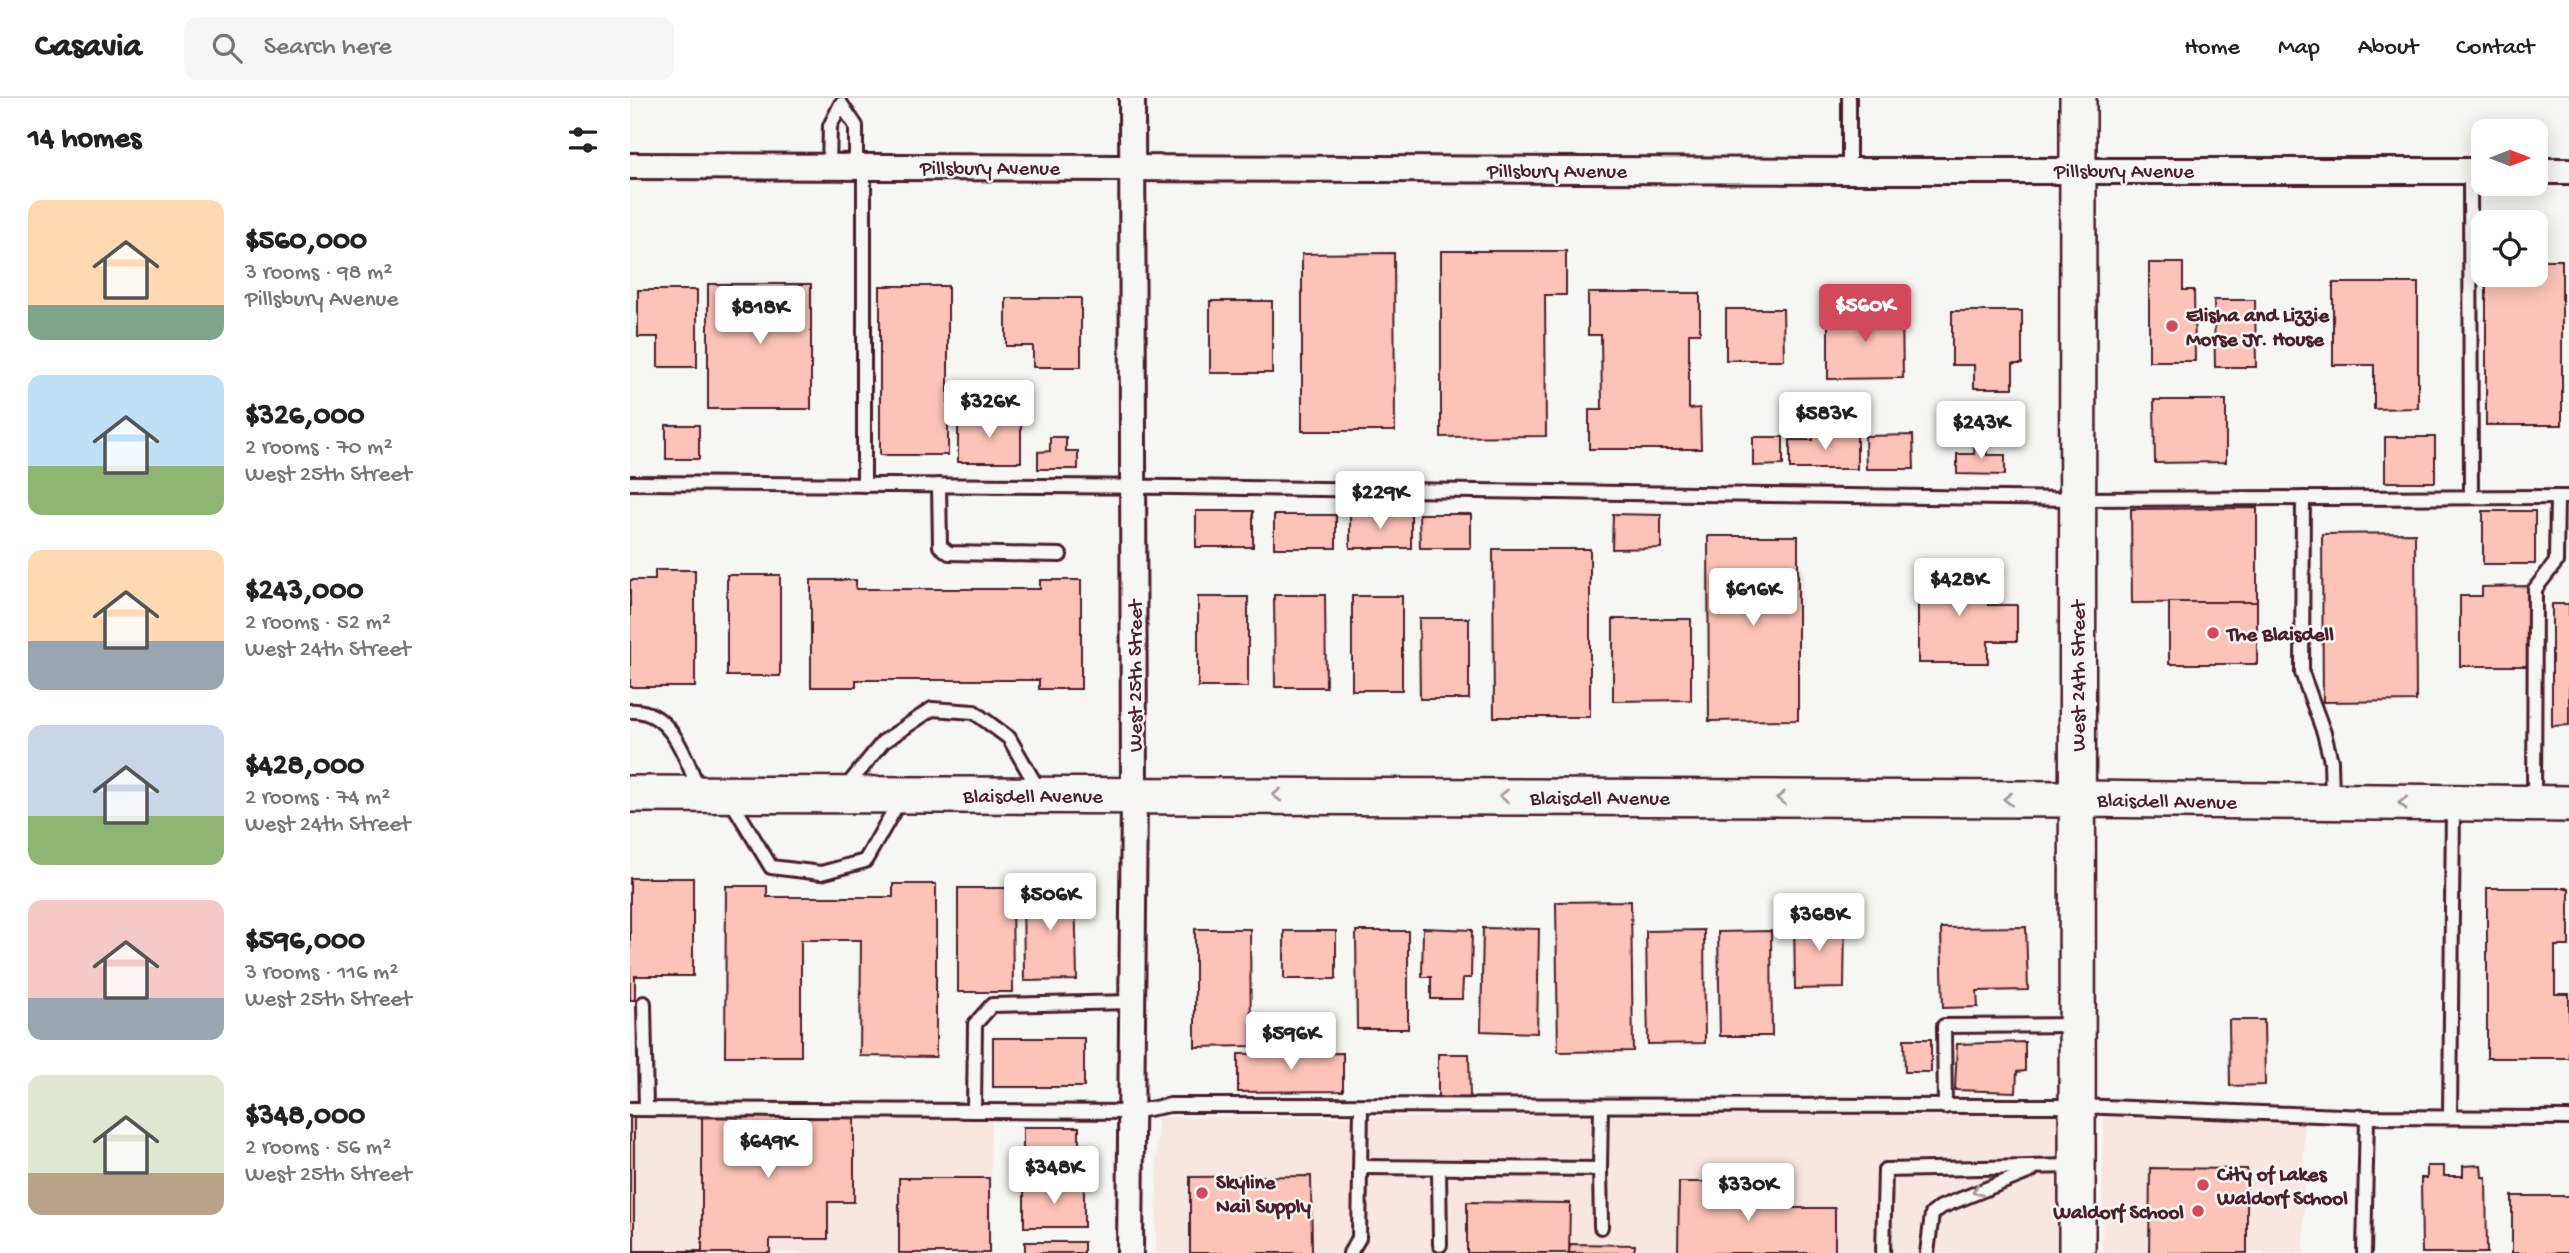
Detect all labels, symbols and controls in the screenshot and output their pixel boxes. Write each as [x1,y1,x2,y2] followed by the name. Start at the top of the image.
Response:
[184,17,674,80] search box
[35,29,142,67] text: Casavia
[208,29,246,67] icon: search
[264,33,392,64] text: Search here
[2184,34,2240,63] text: Home
[2278,34,2320,63] text: Map
[2358,34,2418,63] text: About
[2456,34,2534,63] text: Contact
[2471,119,2548,196] north arrow
[2471,119,2548,287] map controls
[564,121,602,159] icon: filters
[28,123,141,158] text: 14 homes
[919,158,1061,183] street label: Pillsbury Avenue
[1486,161,1628,186] street label: Pillsbury Avenue
[2053,161,2195,186] street label: Pillsbury Avenue
[2471,210,2548,287] button: locate
[245,225,367,260] text: $560,000
[84,228,168,312] icon: home
[245,260,392,287] text: 3 rooms · 98 m²
[1816,285,1914,344] pin: $560K
[711,286,809,346] pin: $818K
[245,287,398,314] text: Pillsbury Avenue
[1835,293,1895,320] text: $560K
[731,295,789,322] text: $818K
[2186,305,2330,354] place label: Elisha and Lizzie Morse Jr. House
[2164,318,2180,334] marker: Elisha and Lizzie Morse Jr. House
[940,380,1038,440] pin: $326K
[960,389,1018,416] text: $326K
[1776,392,1874,452] pin: $583K
[245,400,365,435] text: $326,000
[1795,401,1855,428] text: $583K
[1932,402,2030,461] pin: $243K
[84,403,168,487] icon: home
[1952,410,2010,437] text: $243K
[245,435,393,462] text: 2 rooms · 70 m²
[245,462,412,489] text: West 25th Street
[1331,472,1429,531] pin: $229K
[1351,480,1409,507] text: $229K
[1910,559,2008,618] pin: $428K
[1930,567,1988,594] text: $428K
[1704,568,1802,628] pin: $616K
[245,575,363,610] text: $243,000
[1725,577,1781,604] text: $616K
[84,578,168,662] icon: home
[1125,598,1150,752] street label: West 25th Street
[2068,598,2093,752] street label: West 24th Street
[245,610,391,637] text: 2 rooms · 52 m²
[2225,624,2334,649] place label: The Blaisdell
[2205,625,2221,641] marker: The Blaisdell
[245,637,410,664] text: West 24th Street
[245,750,364,785] text: $428,000
[84,753,168,837] icon: home
[245,785,390,812] text: 2 rooms · 74 m²
[962,786,1104,811] street label: Blaisdell Avenue
[1271,787,1282,803] one-way arrow
[1529,788,1671,813] street label: Blaisdell Avenue
[1499,789,1510,804] one-way arrow
[1775,790,1786,806] one-way arrow
[2096,790,2238,817] street label: Blaisdell Avenue
[2003,791,2013,807] one-way arrow
[2397,795,2408,810] one-way arrow
[245,812,410,839] text: West 24th Street
[1001,874,1099,933] pin: $506K
[1020,882,1080,909] text: $506K
[1770,894,1868,953] pin: $368K
[1789,902,1849,929] text: $368K
[245,925,365,960] text: $596,000
[84,928,168,1012] icon: home
[245,960,398,987] text: 3 rooms · 116 m²
[245,987,412,1014] text: West 25th Street
[1242,1012,1340,1072] pin: $596K
[1262,1021,1320,1048] text: $596K
[245,1100,365,1135] text: $348,000
[84,1103,168,1187] icon: home
[719,1121,817,1180] pin: $649K
[739,1129,797,1156] text: $649K
[245,1135,391,1162] text: 2 rooms · 56 m²
[1005,1146,1103,1206] pin: $348K
[1025,1155,1083,1182] text: $348K
[245,1162,412,1189] text: West 25th Street
[1699,1164,1797,1223] pin: $330K
[2216,1164,2348,1213] place label: City of Lakes Waldorf School
[1216,1172,1311,1221] place label: Skyline Nail Supply
[1718,1172,1778,1199] text: $330K
[2195,1177,2211,1193] marker: City of Lakes Waldorf School
[1972,1183,1984,1197] one-way arrow
[1194,1185,1210,1201] marker: Skyline Nail Supply
[2052,1202,2184,1227] place label: Waldorf School
[2190,1203,2206,1219] marker: Waldorf School

